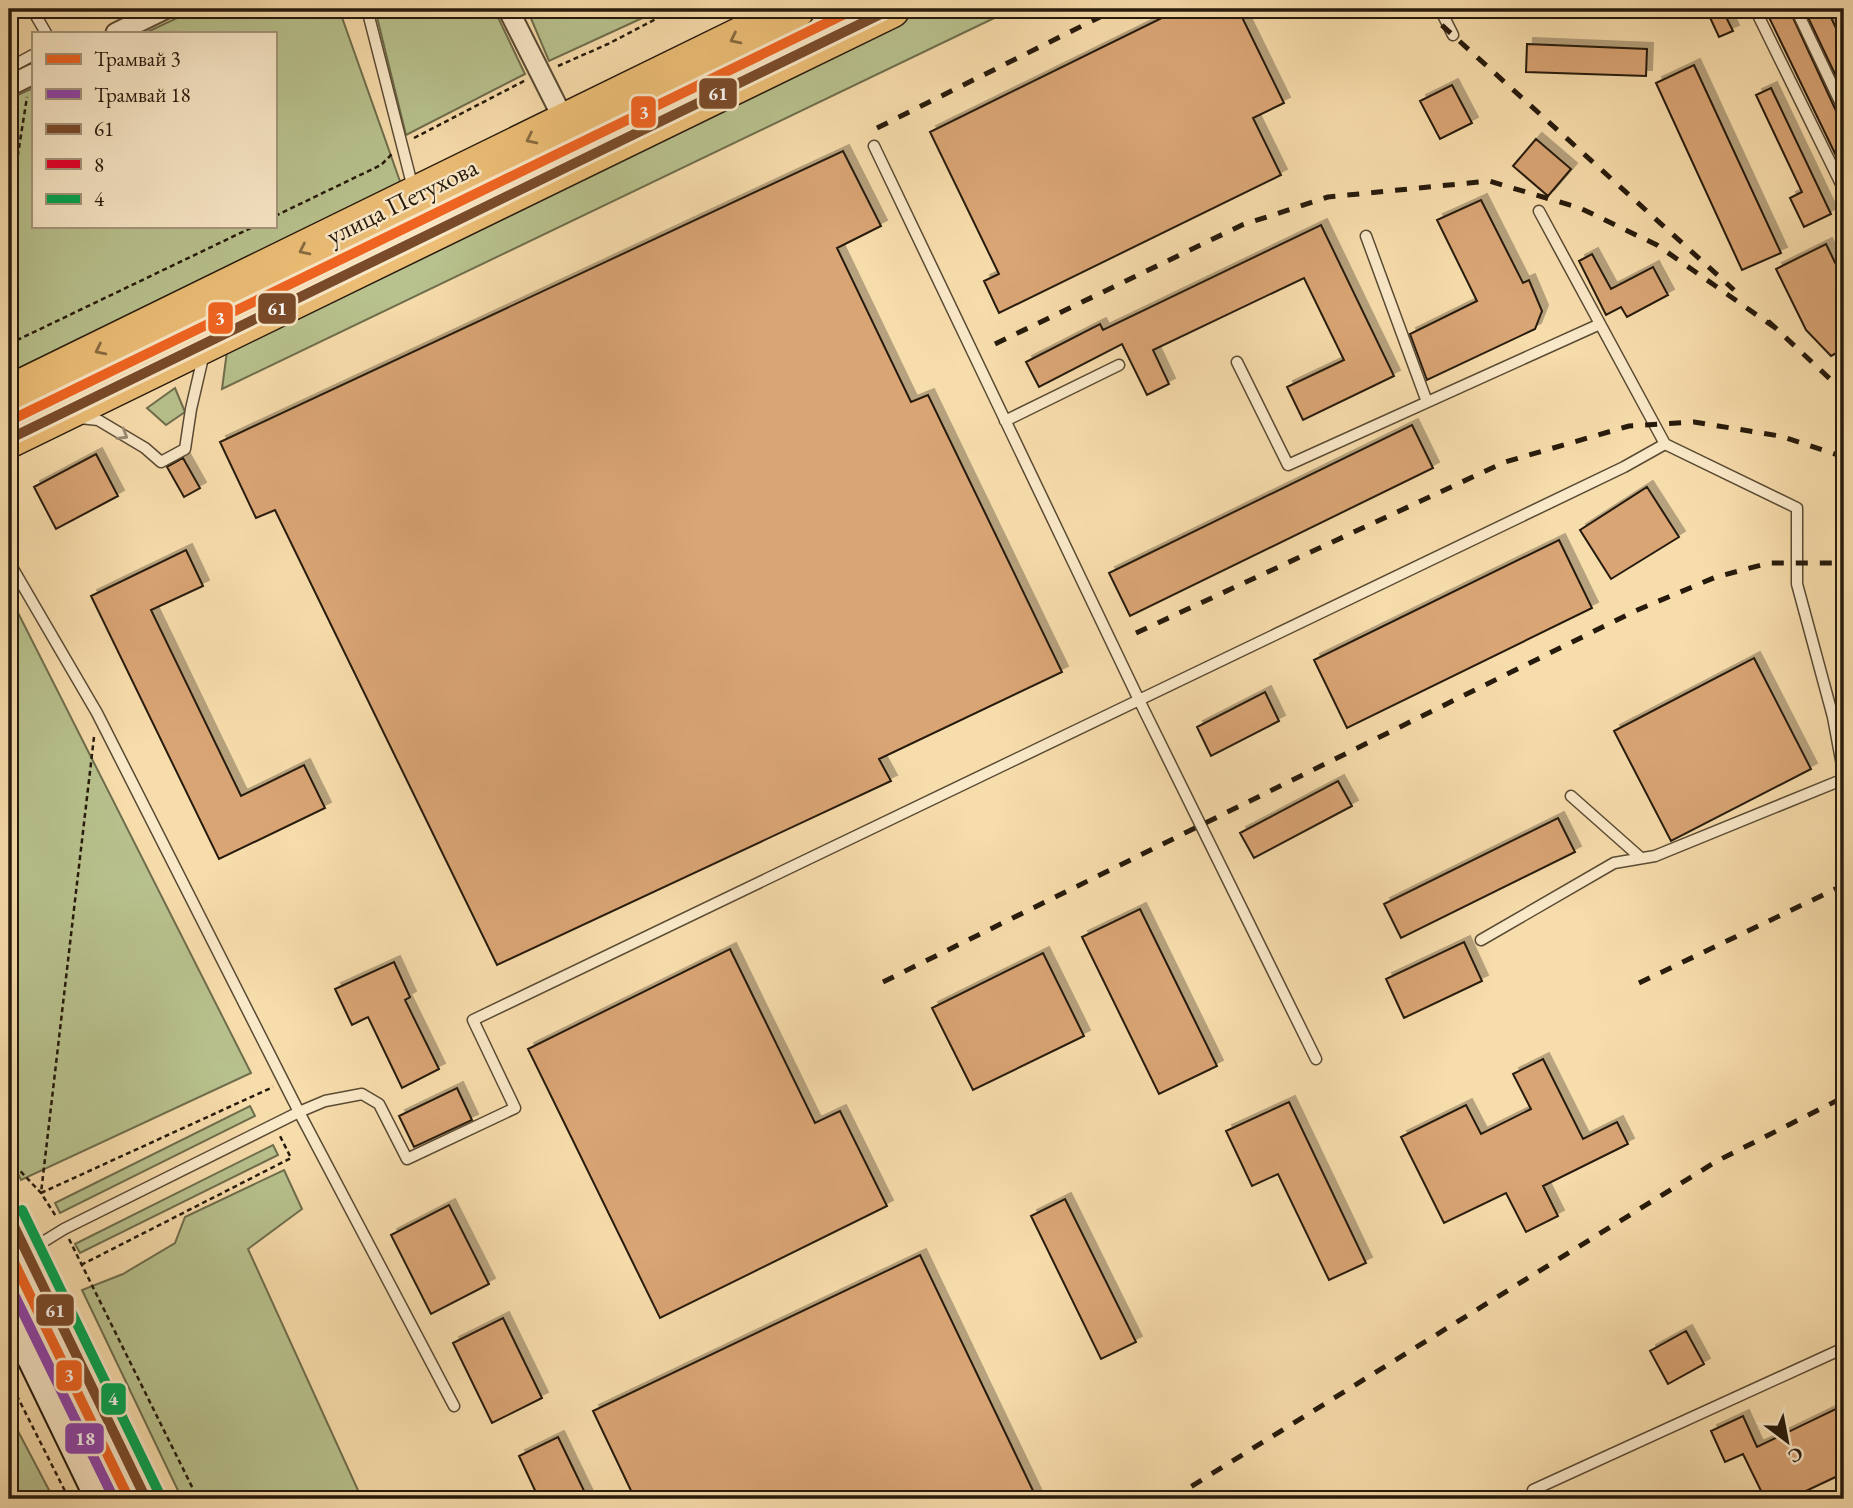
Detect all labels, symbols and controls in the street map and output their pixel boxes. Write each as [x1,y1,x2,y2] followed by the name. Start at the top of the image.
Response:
[730,30,742,44] one-way arrow
[32,32,276,228] legend
[94,45,181,72] text: Трамвай 3
[698,77,738,110] line badge: 61
[94,81,191,108] text: Трамвай 18
[708,81,728,106] text: 61
[630,95,657,129] line badge: 3
[639,100,649,125] text: 3
[94,115,114,142] text: 61
[525,130,538,144] one-way arrow
[321,149,484,252] street label: улица Петухова
[94,151,104,178] text: 8
[94,185,105,212] text: 4
[299,241,311,255] one-way arrow
[257,292,297,325] line badge: 61
[267,296,287,321] text: 61
[207,301,234,335] line badge: 3
[215,306,225,331] text: 3
[95,341,107,355] one-way arrow
[116,426,129,439] one-way arrow
[35,1293,75,1327] line badge: 61
[45,1298,65,1323] text: 61
[55,1359,83,1392] line badge: 3
[64,1363,74,1388] text: 3
[100,1382,127,1416] line badge: 4
[108,1386,119,1411] text: 4
[1752,1406,1822,1476] north arrow
[64,1422,105,1455] line badge: 18
[75,1426,95,1451] text: 18
[1783,1441,1808,1469] text: С

